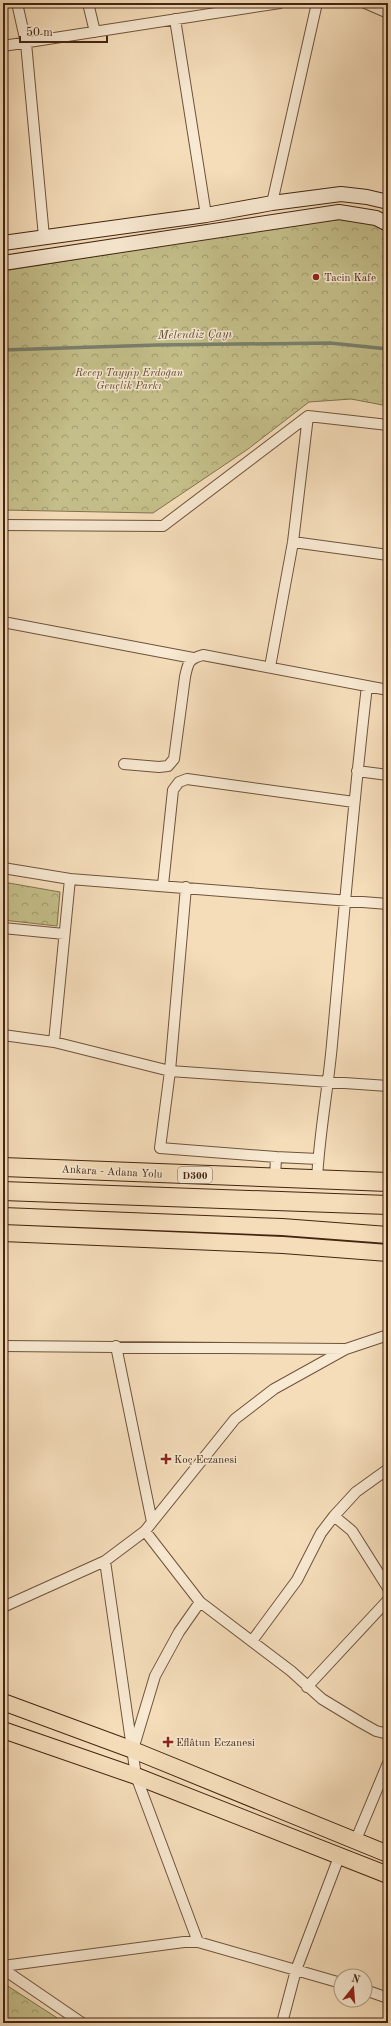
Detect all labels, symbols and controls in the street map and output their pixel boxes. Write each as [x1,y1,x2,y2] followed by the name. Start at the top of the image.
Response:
[20,18,107,44] scale bar
[26,26,53,39] text: 50 m
[311,272,321,282] marker: Tacin Kafe
[324,273,376,284] place label: Tacin Kafe
[157,328,232,342] water label: Melendiz Çayı
[74,368,184,392] park label: Recep Tayyip Erdoğan Gençlik Parkı
[61,1164,163,1181] street label: Ankara - Adana Yolu
[178,1167,212,1183] road number: D300
[161,1454,171,1464] marker: Koç Eczanesi
[174,1455,237,1466] place label: Koç Eczanesi
[163,1737,173,1747] marker: Eflâtun Eczanesi
[176,1738,255,1749] place label: Eflâtun Eczanesi
[333,1968,373,2008] north arrow
[350,1973,362,1987] text: N

